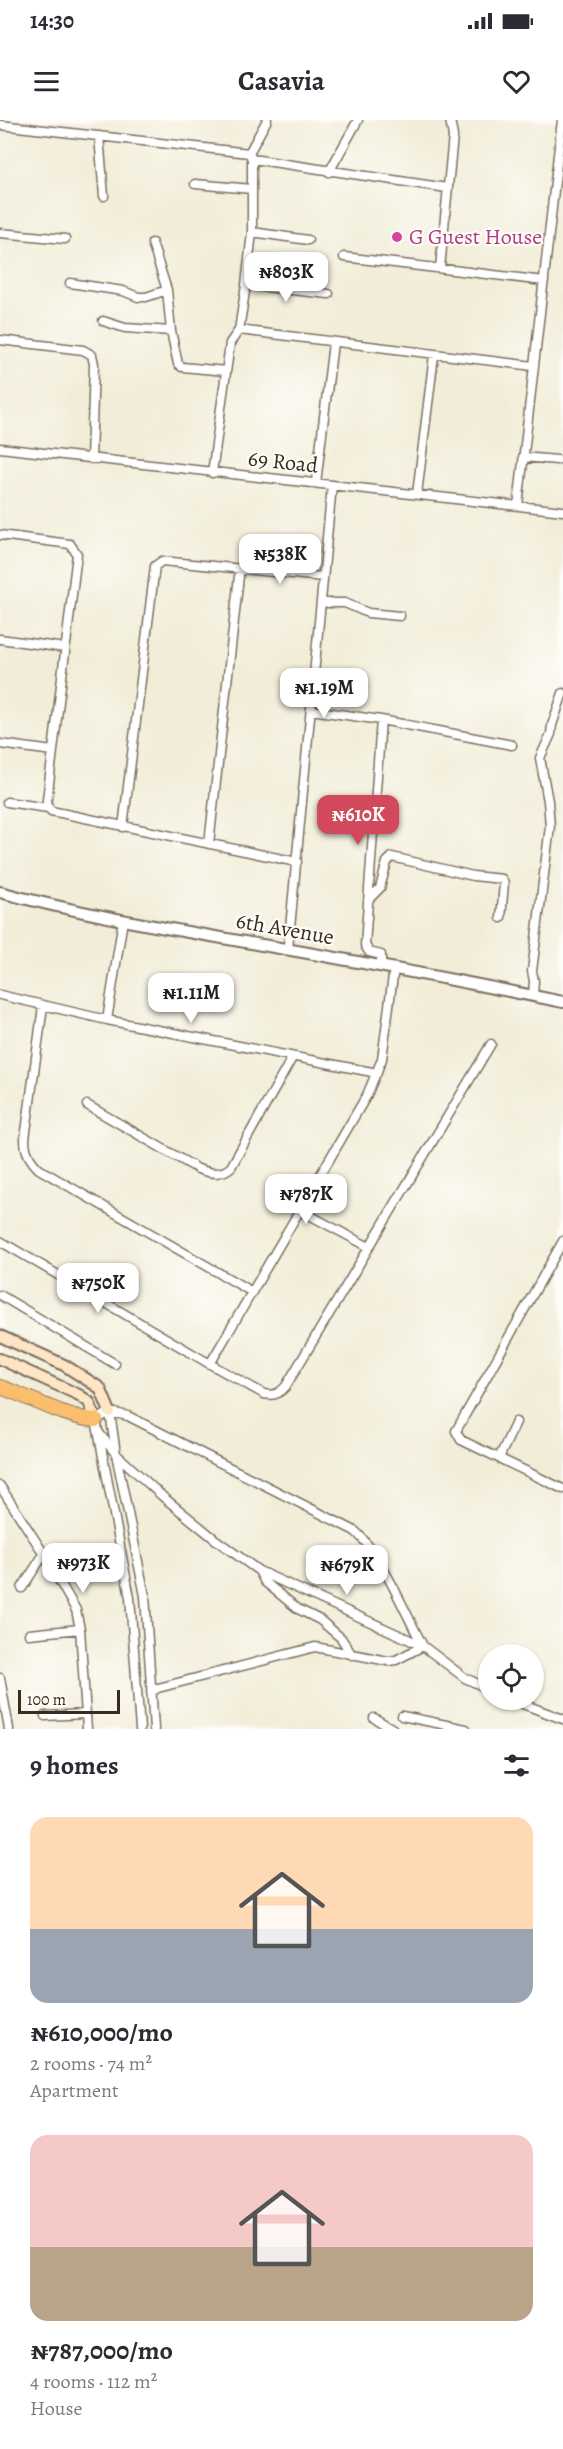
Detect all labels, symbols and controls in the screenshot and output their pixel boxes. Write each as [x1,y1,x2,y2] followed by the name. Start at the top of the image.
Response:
[30,6,74,36] text: 14:30
[238,63,325,99] text: Casavia
[30,65,63,98] icon: menu
[500,65,533,98] icon: heart
[409,222,542,252] place label: G Guest House
[390,230,404,244] marker: G Guest House
[244,252,328,303] pin: ₦803K
[258,258,314,285] text: ₦803K
[246,443,320,481] street label: 69 Road
[238,534,322,585] pin: ₦538K
[253,540,307,567] text: ₦538K
[275,668,373,719] pin: ₦1.19M
[294,674,354,701] text: ₦1.19M
[316,795,400,846] pin: ₦610K
[331,801,385,828] text: ₦610K
[234,906,336,952] street label: 6th Avenue
[142,973,240,1024] pin: ₦1.11M
[162,979,220,1006] text: ₦1.11M
[264,1174,348,1225] pin: ₦787K
[279,1180,333,1207] text: ₦787K
[56,1263,140,1314] pin: ₦750K
[71,1269,125,1296] text: ₦750K
[41,1543,125,1594] pin: ₦973K
[305,1545,389,1596] pin: ₦679K
[56,1549,110,1576] text: ₦973K
[320,1551,374,1578] text: ₦679K
[478,1644,544,1710] map controls
[478,1644,544,1710] button: locate
[18,1687,120,1714] scale bar
[27,1689,66,1711] text: 100 m
[30,1748,119,1783] text: 9 homes
[500,1749,533,1782] icon: filters
[228,1856,336,1964] icon: home
[30,2015,173,2050] text: ₦610,000/mo
[30,2050,152,2077] text: 2 rooms · 74 m²
[30,2077,119,2104] text: Apartment
[228,2174,336,2282] icon: home
[30,2333,173,2368] text: ₦787,000/mo
[30,2368,157,2395] text: 4 rooms · 112 m²
[30,2395,82,2422] text: House

